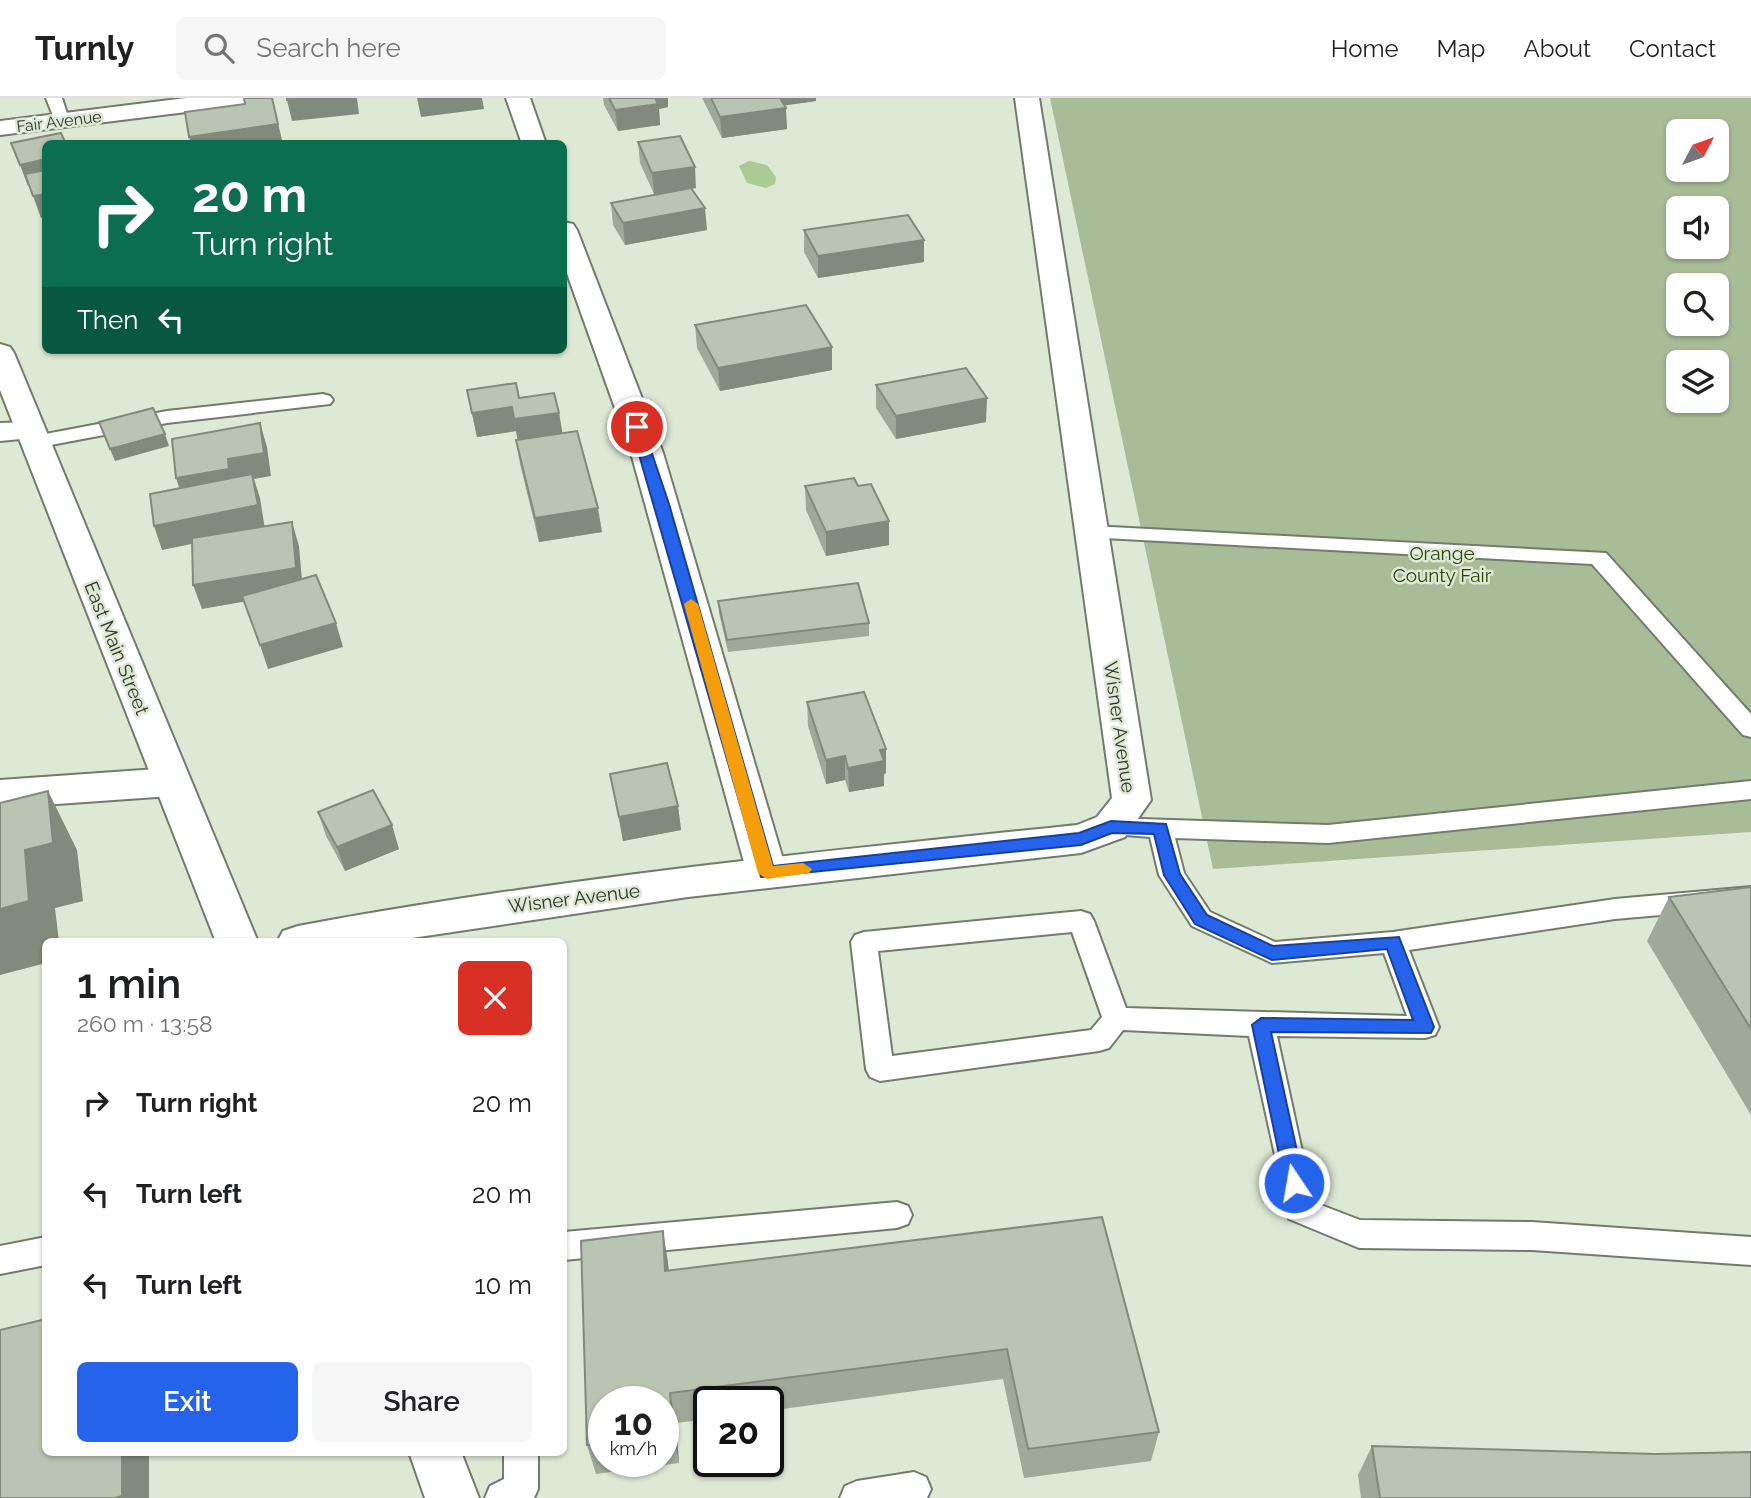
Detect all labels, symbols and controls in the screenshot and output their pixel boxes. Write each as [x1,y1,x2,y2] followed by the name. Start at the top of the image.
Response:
[176,17,666,80] search box
[35,29,134,68] text: Turnly
[200,29,238,67] icon: search
[256,33,401,63] text: Search here
[1331,34,1399,63] text: Home
[1437,34,1485,63] text: Map
[1523,34,1591,63] text: About
[1629,34,1716,63] text: Contact
[15,107,103,136] street label: Fair Avenue
[1666,119,1729,182] north arrow
[1666,119,1729,413] map controls
[192,166,307,223] text: 20 m
[77,168,168,259] icon: right
[1666,196,1729,259] button: sound
[192,225,333,262] text: Turn right
[1666,273,1729,336] button: search
[152,301,190,339] icon: left
[77,305,138,335] text: Then
[1666,350,1729,413] button: layers
[607,397,667,457] pin
[618,408,656,446] icon: arrive
[1393,542,1492,586] park label: Orange County Fair
[80,578,154,719] street label: East Main Street
[1100,660,1140,794] street label: Wisner Avenue
[507,879,641,917] street label: Wisner Avenue
[77,959,181,1008] text: 1 min
[458,961,532,1035] button: close
[77,1010,213,1037] text: 260 m · 13:58
[77,1084,115,1122] icon: right
[136,1088,257,1118] text: Turn right
[472,1088,532,1118] text: 20 m
[1257,1146,1331,1220] position arrow
[77,1175,115,1213] icon: left
[136,1179,242,1209] text: Turn left
[472,1179,532,1209] text: 20 m
[77,1266,115,1304] icon: left
[136,1270,242,1300] text: Turn left
[474,1270,532,1300] text: 10 m
[77,1362,298,1442] button: Exit
[312,1362,532,1442] button: Share
[693,1386,784,1477] speed limit sign: 20
[614,1402,653,1443] text: 10
[610,1438,657,1459] text: km/h

